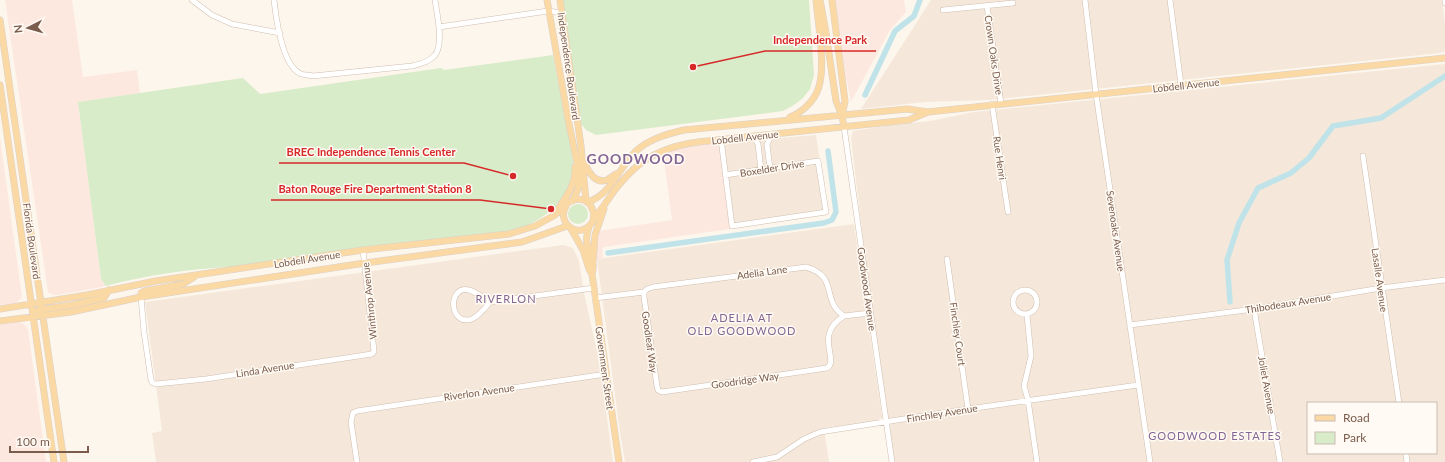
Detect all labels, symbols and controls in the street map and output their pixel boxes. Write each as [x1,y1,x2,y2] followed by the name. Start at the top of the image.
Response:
[8,8,48,48] north arrow
[555,11,583,121] street label: Independence Boulevard
[982,14,1006,96] street label: Crown Oaks Drive
[11,24,24,34] text: N
[765,28,876,51] callout: Independence Park
[773,33,867,46] text: Independence Park
[1152,76,1220,94] street label: Lobdell Avenue
[711,128,779,146] street label: Lobdell Avenue
[991,135,1009,181] street label: Rue Henri
[279,140,464,163] callout: BREC Independence Tennis Center
[286,145,456,158] text: BREC Independence Tennis Center
[586,150,686,167] district label: GOODWOOD
[739,157,805,179] street label: Boxelder Drive
[271,177,480,200] callout: Baton Rouge Fire Department Station 8
[278,182,472,195] text: Baton Rouge Fire Department Station 8
[1104,190,1128,272] street label: Sevenoaks Avenue
[21,202,43,280] street label: Florida Boulevard
[855,246,879,332] street label: Goodwood Avenue
[1370,247,1390,313] street label: Lasalle Avenue
[273,248,341,270] street label: Lobdell Avenue
[359,262,379,340] street label: Winthrop Avenue
[736,263,788,281] street label: Adelia Lane
[1244,290,1332,316] street label: Thibodeaux Avenue
[475,292,537,305] district label: RIVERLON
[948,301,968,367] street label: Finchley Court
[640,310,660,374] street label: Goodleaf Way
[688,311,796,337] district label: ADELIA AT OLD GOODWOOD
[593,326,617,411] street label: Government Street
[1256,355,1278,415] street label: Joliet Avenue
[235,358,295,380] street label: Linda Avenue
[710,369,781,391] street label: Goodridge Way
[443,381,515,403] street label: Riverlon Avenue
[906,401,978,425] street label: Finchley Avenue
[1307,402,1437,454] legend
[1343,410,1370,425] text: Road
[10,428,88,454] scale bar
[1148,429,1282,442] district label: GOODWOOD ESTATES
[1343,430,1367,445] text: Park
[16,434,50,449] text: 100 m

